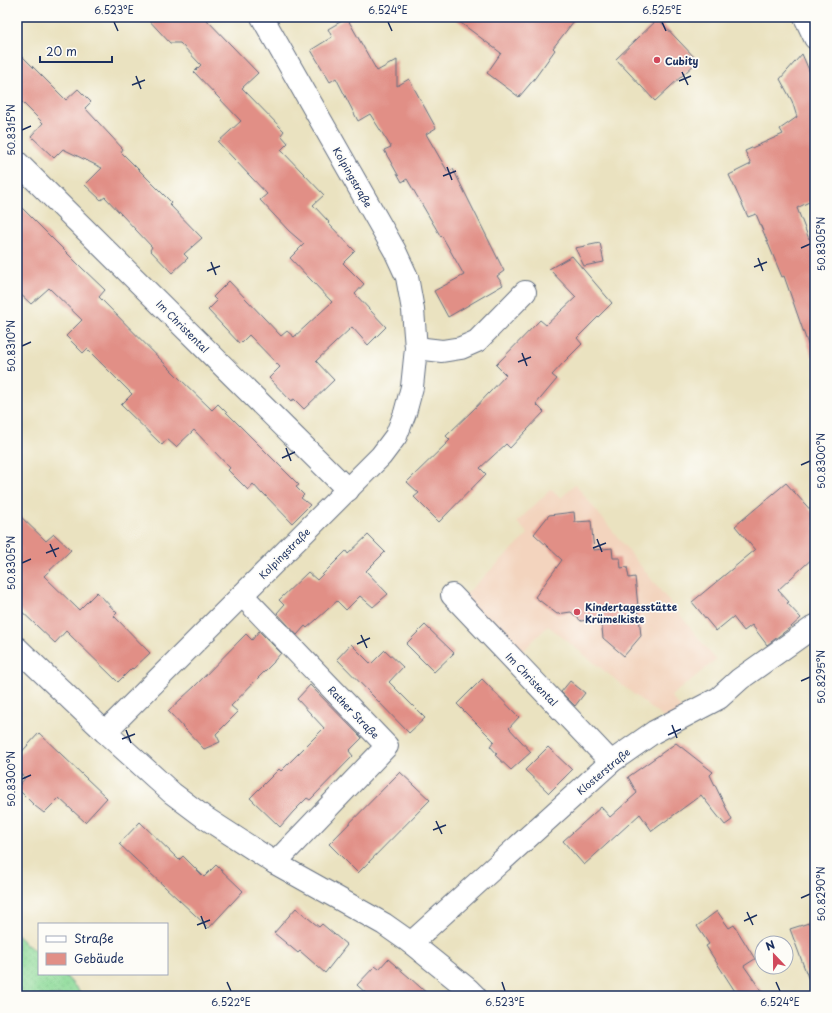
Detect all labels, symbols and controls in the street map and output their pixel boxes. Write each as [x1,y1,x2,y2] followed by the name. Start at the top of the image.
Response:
[94,2,134,17] text: 6.523°E
[368,2,408,17] text: 6.524°E
[642,2,682,17] text: 6.525°E
[40,38,112,64] scale bar
[46,42,77,60] text: 20 m
[665,53,699,68] place label: Cubity
[652,55,662,65] marker: Cubity
[3,104,18,156] text: 50.8315°N
[330,144,376,210] street label: Kolpingstraße
[813,216,828,271] text: 50.8305°N
[153,296,213,356] street label: Im Christental
[3,320,18,372] text: 50.8310°N
[813,433,828,489] text: 50.8300°N
[255,524,313,582] street label: Kolpingstraße
[3,535,18,590] text: 50.8305°N
[585,599,678,626] place label: Kindertagesstätte Krümelkiste
[572,607,582,617] marker: Kindertagesstätte Krümelkiste
[502,649,562,709] street label: Im Christental
[813,650,828,704] text: 50.8295°N
[325,682,383,742] street label: Rather Straße
[573,744,633,798] street label: Klosterstraße
[3,751,18,807] text: 50.8300°N
[813,866,828,921] text: 50.8290°N
[38,923,168,975] legend
[74,929,114,947] text: Straße
[754,935,794,975] north arrow
[763,936,778,955] text: N
[74,949,124,967] text: Gebäude
[211,994,251,1009] text: 6.522°E
[485,994,525,1009] text: 6.523°E
[760,994,800,1009] text: 6.524°E

